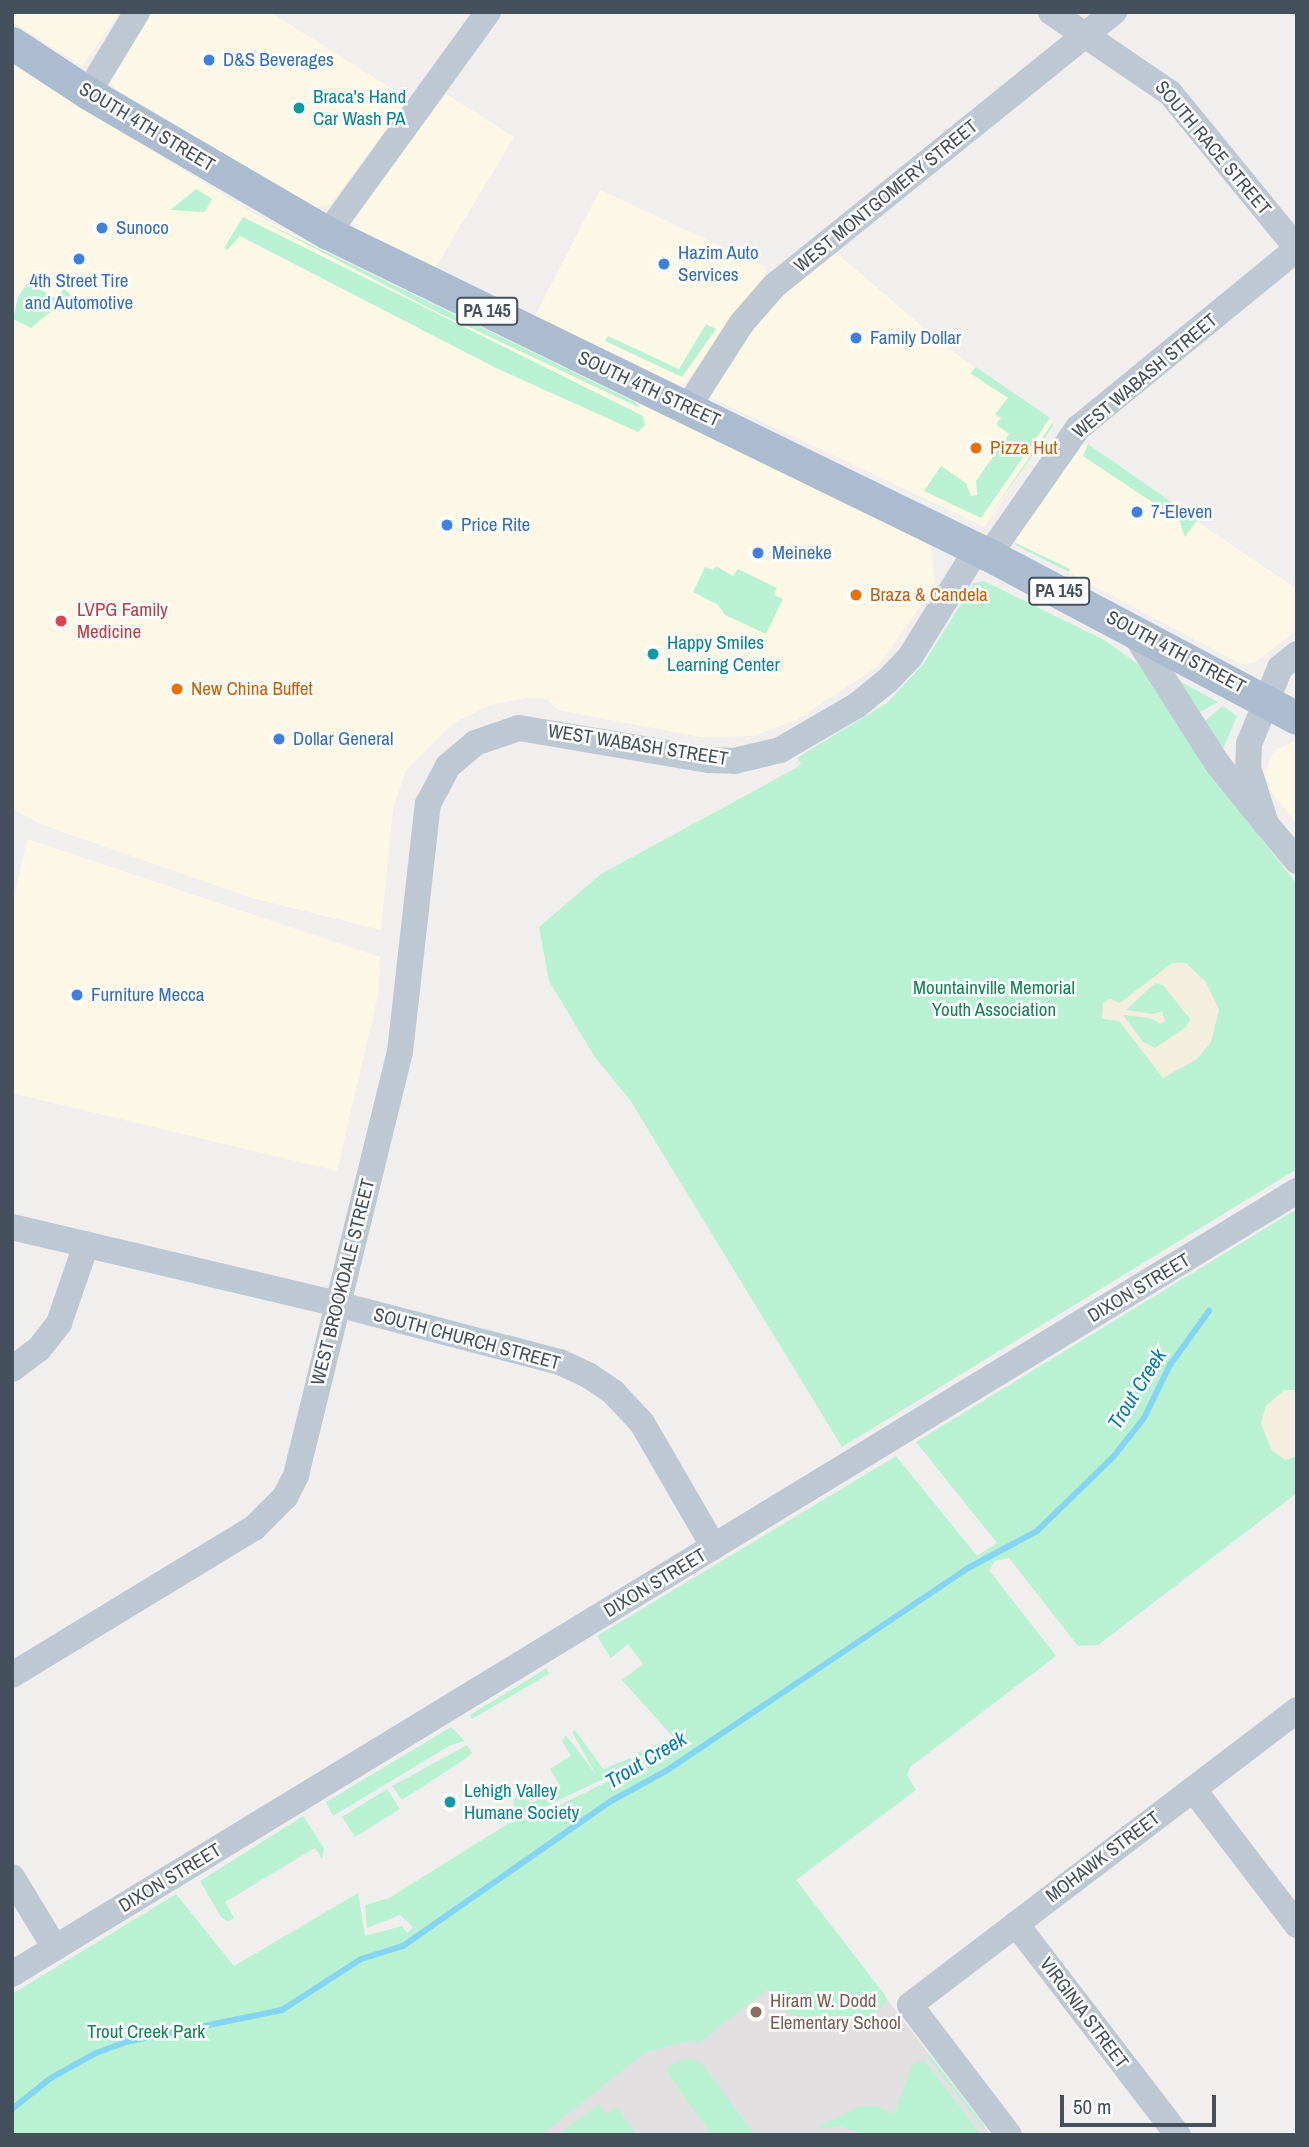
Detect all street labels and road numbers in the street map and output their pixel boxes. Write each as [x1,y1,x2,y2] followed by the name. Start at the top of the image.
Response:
[1150,76,1276,220] street label: SOUTH RACE STREET
[75,78,219,176] street label: SOUTH 4TH STREET
[789,115,983,277] street label: WEST MONTGOMERY STREET
[456,296,518,326] road number: PA 145
[1068,309,1222,443] street label: WEST WABASH STREET
[574,346,724,432] street label: SOUTH 4TH STREET
[1028,576,1090,606] road number: PA 145
[1103,606,1249,698] street label: SOUTH 4TH STREET
[546,719,730,771] street label: WEST WABASH STREET
[306,1176,380,1388] street label: WEST BROOKDALE STREET
[1084,1249,1194,1327] street label: DIXON STREET
[371,1303,563,1375] street label: SOUTH CHURCH STREET
[600,1544,710,1622] street label: DIXON STREET
[1041,1807,1165,1907] street label: MOHAWK STREET
[115,1839,225,1917] street label: DIXON STREET
[1035,1953,1133,2073] street label: VIRGINIA STREET

